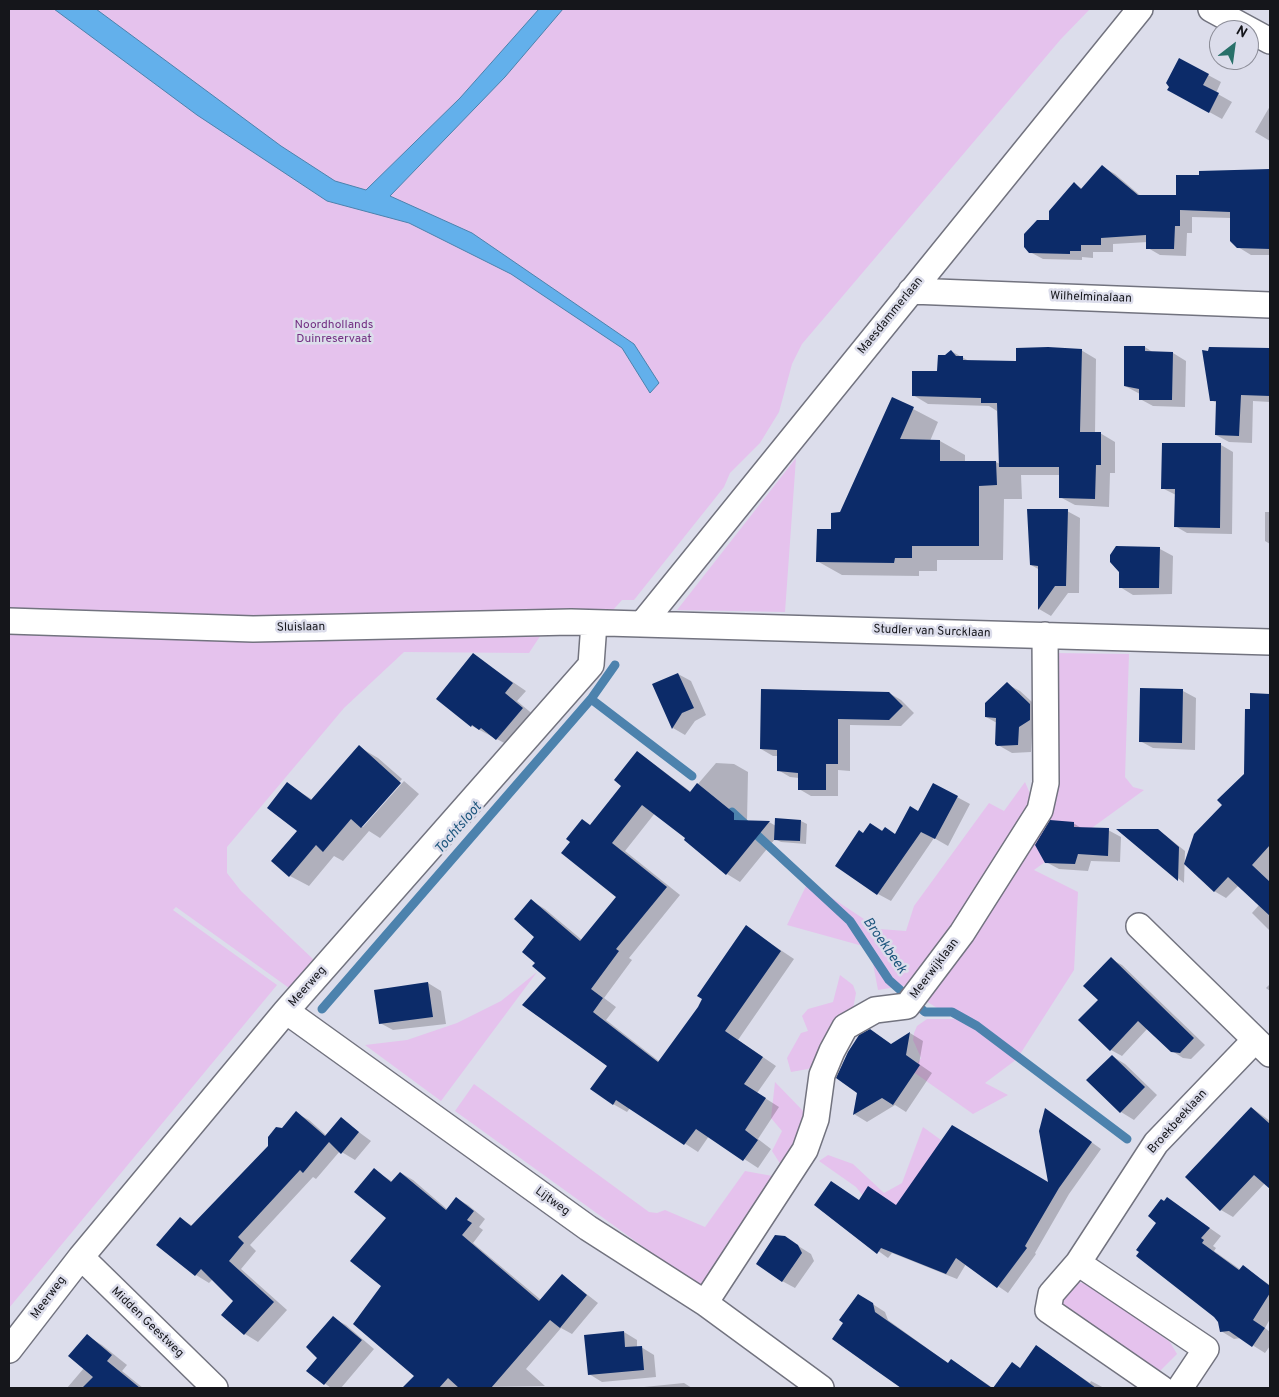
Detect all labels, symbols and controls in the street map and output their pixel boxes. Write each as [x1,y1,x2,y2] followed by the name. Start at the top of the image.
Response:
[1209,20,1259,70] north arrow
[1233,23,1250,42] text: N
[855,274,927,358] street label: Maesdammerlaan
[1050,289,1132,307] street label: Wilhelminalaan
[295,319,373,347] park label: Noordhollands Duinreservaat
[277,620,325,636] street label: Sluislaan
[873,623,991,641] street label: Studler van Surcklaan
[432,800,486,858] water label: Tochtsloot
[859,915,909,977] water label: Broekbeek
[908,936,962,1002] street label: Meerwijklaan
[286,964,330,1010] street label: Meerweg
[1146,1087,1210,1157] street label: Broekbeeklaan
[532,1185,572,1219] street label: Lijtweg
[28,1274,70,1322] street label: Meerweg
[108,1285,186,1361] street label: Midden Geestweg

